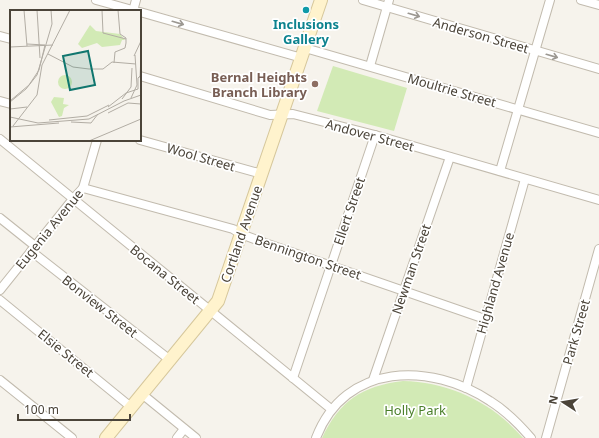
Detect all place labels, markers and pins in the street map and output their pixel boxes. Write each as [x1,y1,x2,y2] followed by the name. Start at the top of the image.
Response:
[301,5,311,15] marker: Inclusions Gallery
[273,15,339,48] place label: Inclusions Gallery
[211,68,308,101] place label: Bernal Heights Branch Library
[310,79,320,89] marker: Bernal Heights Branch Library

